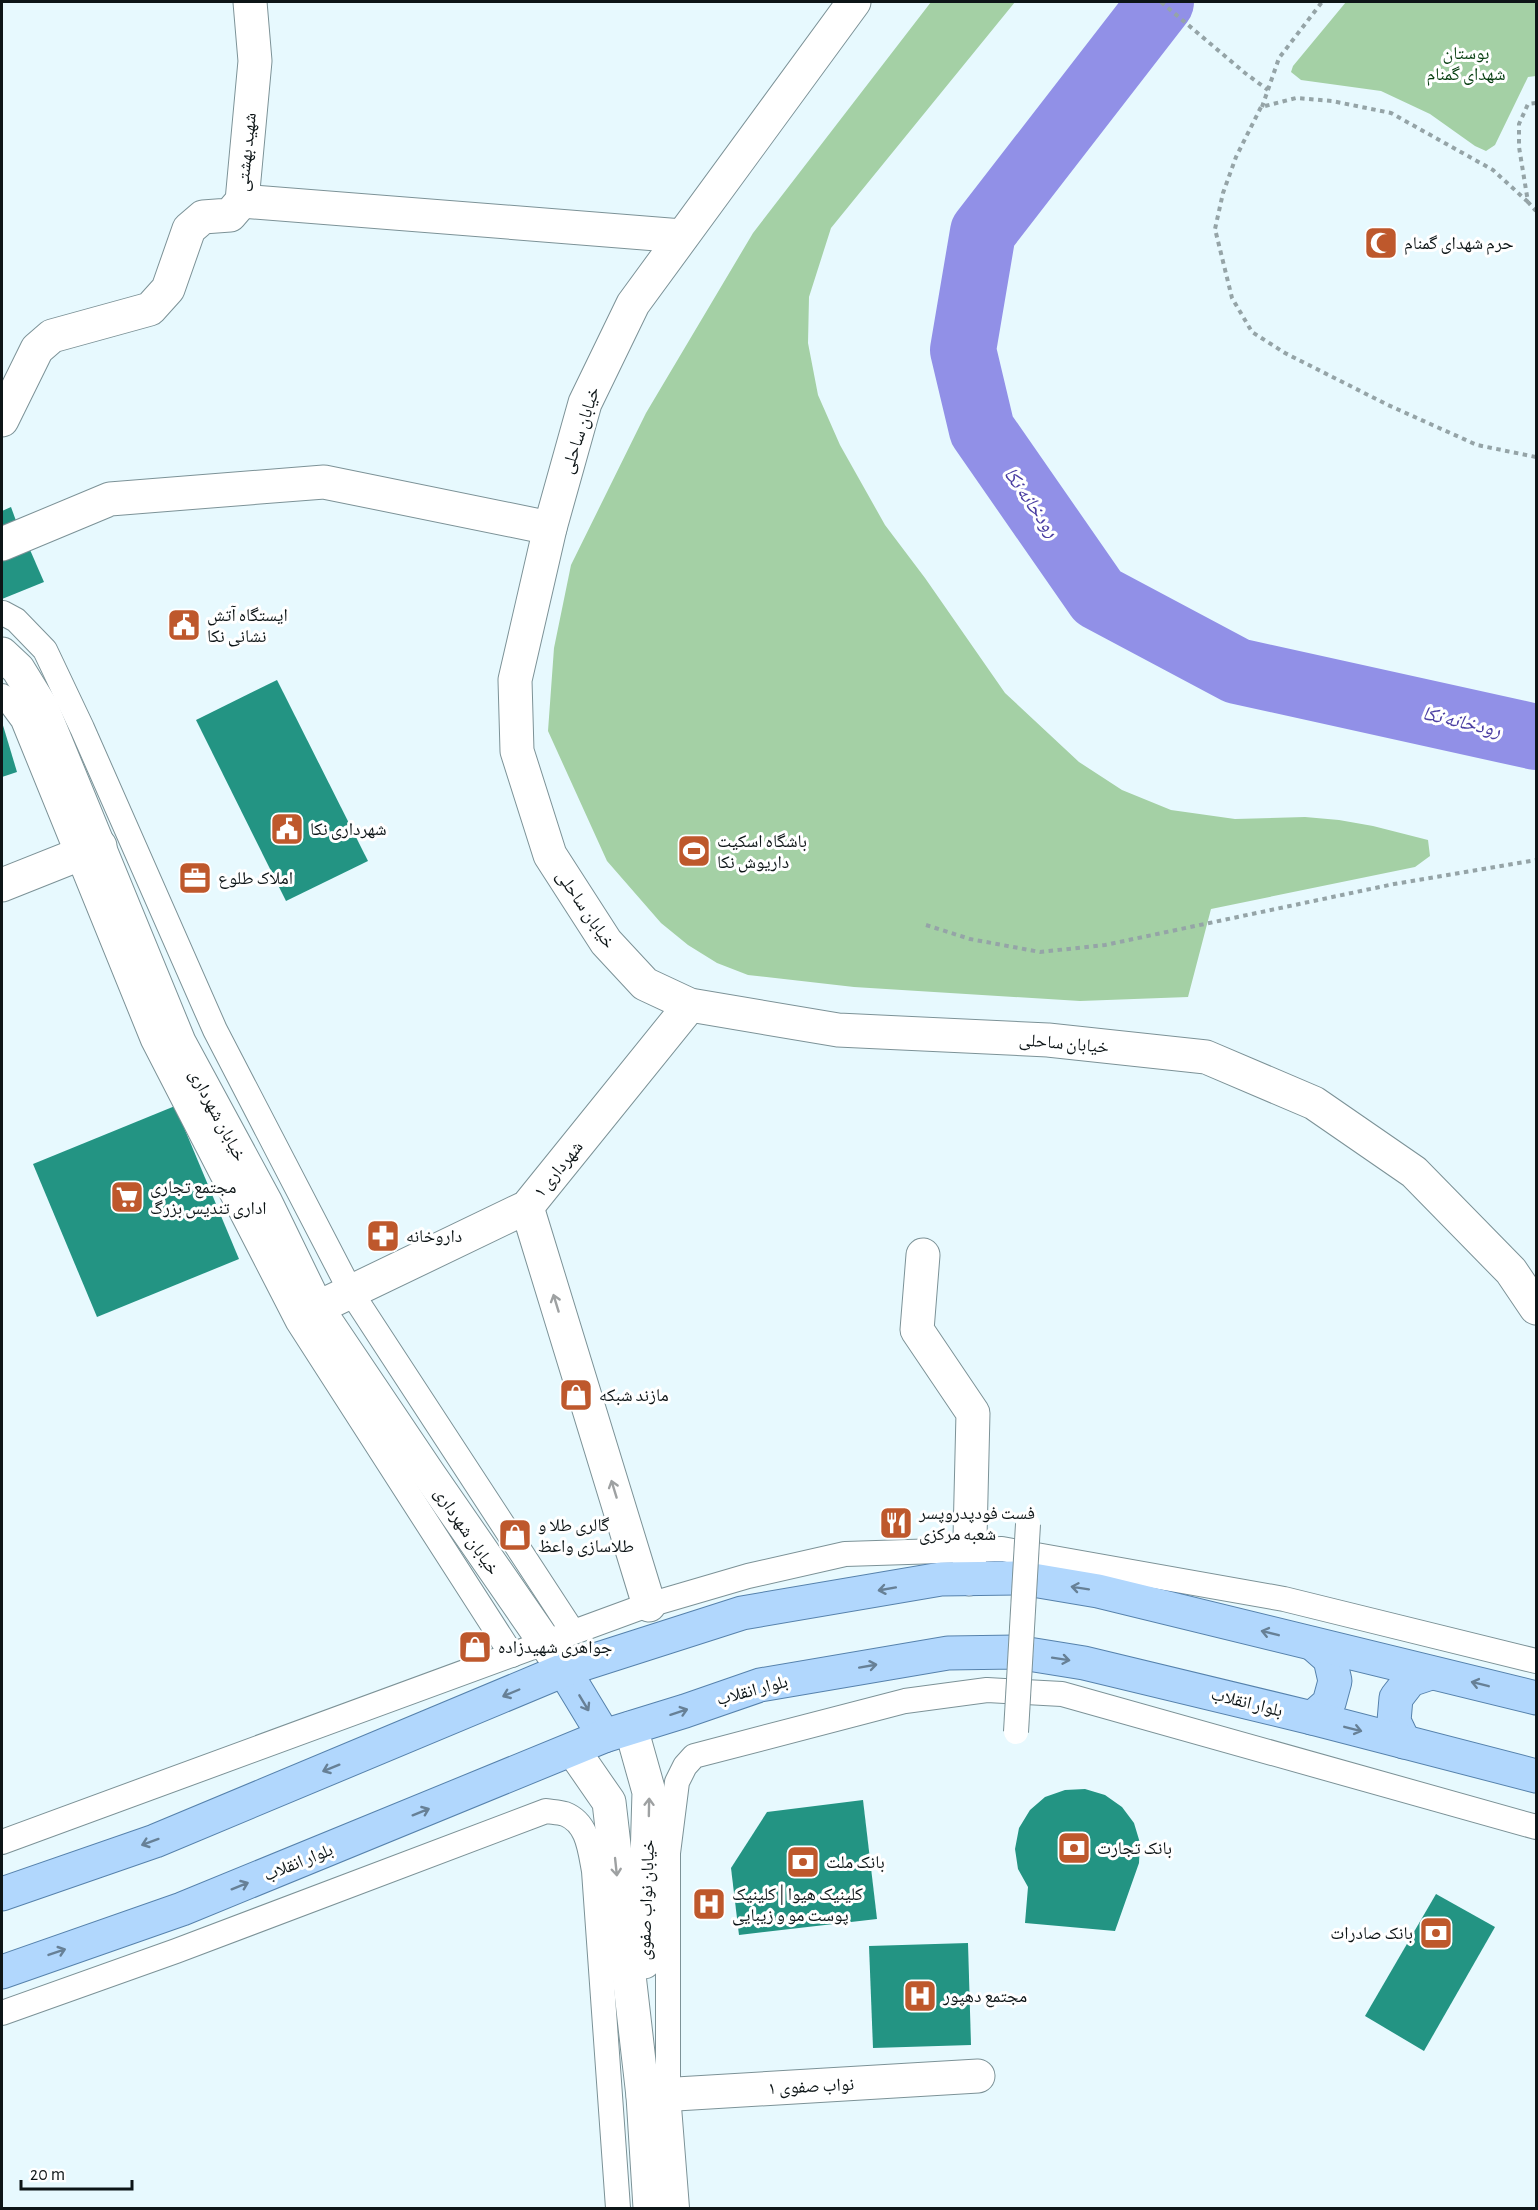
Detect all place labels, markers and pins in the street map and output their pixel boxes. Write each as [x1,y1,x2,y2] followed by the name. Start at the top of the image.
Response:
[1363,225,1399,261] mosque icon: حرم شهدای گمنام
[1404,235,1514,255] place label: حرم شهدای گمنام
[207,605,288,647] place label: ایستگاه آتش نشانی نکا
[166,607,202,643] public building icon: ایستگاه آتش نشانی نکا
[269,811,305,847] public building icon: شهرداری نکا
[310,821,387,840] place label: شهرداری نکا
[676,833,712,869] sports icon: باشگاه اسکیت داریوش نکا
[717,833,807,873] place label: باشگاه اسکیت داریوش نکا
[177,860,213,896] office icon: املاک طلوع
[218,870,293,889] place label: املاک طلوع
[109,1179,145,1215] supermarket icon: مجتمع تجاری اداری تندیس بزرگ
[150,1179,267,1219] place label: مجتمع تجاری اداری تندیس بزرگ
[365,1218,401,1254] pharmacy icon: داروخانه
[406,1228,462,1246] place label: داروخانه
[558,1377,594,1413] shop icon: مازند شبکه
[599,1387,669,1406] place label: مازند شبکه
[878,1505,914,1541] restaurant icon: فست فودپدروپسر شعبه مرکزی
[918,1505,1035,1545] place label: فست فودپدروپسر شعبه مرکزی
[497,1517,533,1553] shop icon: گالری طلا و طلاسازی واعظ
[538,1517,634,1557] place label: گالری طلا و طلاسازی واعظ
[457,1629,493,1665] shop icon: جواهری شهیدزاده
[498,1639,612,1658] place label: جواهری شهیدزاده
[1056,1830,1092,1866] bank icon: بانک تجارت
[1097,1840,1172,1859] place label: بانک تجارت
[785,1844,821,1880] bank icon: بانک ملت
[826,1854,885,1873] place label: بانک ملت
[732,1884,864,1926] place label: کلینیک هیوا | کلینیک پوست مو و زیبایی
[691,1886,727,1922] hospital icon: کلینیک هیوا | کلینیک پوست مو و زیبایی
[1418,1915,1454,1951] bank icon: بانک صادرات
[1330,1925,1413,1944] place label: بانک صادرات
[902,1978,938,2014] hospital icon: مجتمع دهپور
[942,1988,1027,2008] place label: مجتمع دهپور

